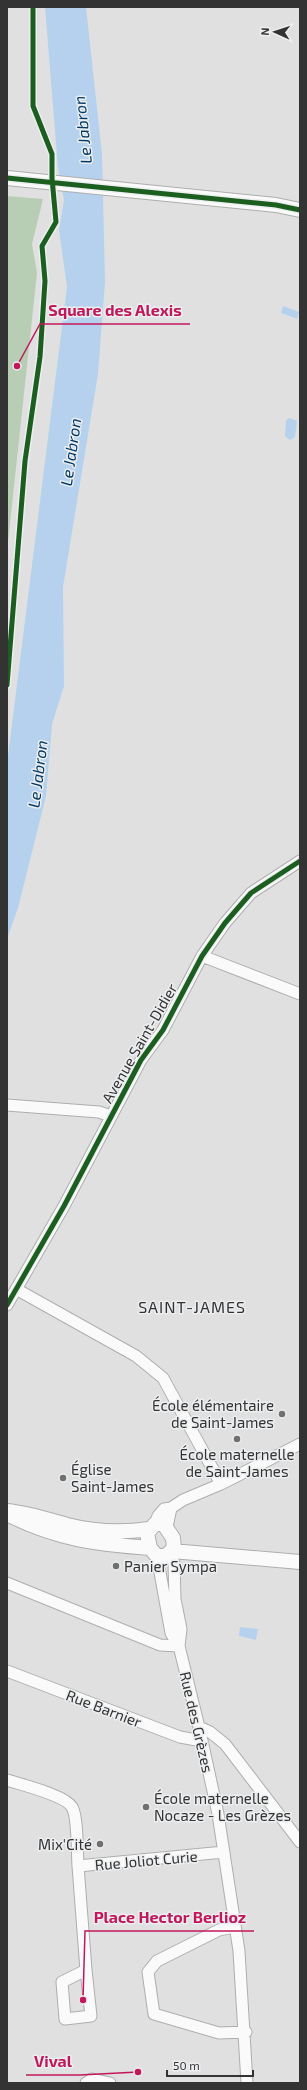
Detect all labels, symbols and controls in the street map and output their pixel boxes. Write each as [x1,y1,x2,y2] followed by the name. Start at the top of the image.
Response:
[255,12,295,52] north arrow
[258,27,271,36] text: N
[69,95,95,165] water label: Le Jabron
[40,296,190,324] callout: Square des Alexis
[48,300,182,319] text: Square des Alexis
[56,417,84,487] water label: Le Jabron
[23,739,51,809] water label: Le Jabron
[97,980,181,1106] street label: Avenue Saint-Didier
[138,1297,246,1316] district label: SAINT-JAMES
[152,1396,274,1431] place label: École élémentaire de Saint-James
[277,1409,287,1419] marker: École élémentaire de Saint-James
[232,1434,242,1444] marker: École maternelle de Saint-James
[180,1445,294,1480] place label: École maternelle de Saint-James
[71,1460,154,1495] place label: Église Saint-James
[58,1473,68,1483] marker: Église Saint-James
[124,1557,217,1575] place label: Panier Sympa
[111,1561,121,1571] marker: Panier Sympa
[177,1670,217,1774] street label: Rue des Grèzes
[64,1685,144,1731] street label: Rue Barnier
[154,1789,291,1824] place label: École maternelle Nocaze - Les Grèzes
[141,1802,151,1812] marker: École maternelle Nocaze - Les Grèzes
[38,1835,92,1853] place label: Mix'Cité
[95,1839,105,1849] marker: Mix'Cité
[94,1847,198,1873] street label: Rue Joliot Curie
[85,1903,254,1931] callout: Place Hector Berlioz
[94,1907,246,1926] text: Place Hector Berlioz
[26,2047,80,2075] callout: Vival
[34,2051,73,2070] text: Vival
[167,2052,253,2078] scale bar
[173,2058,200,2072] text: 50 m

